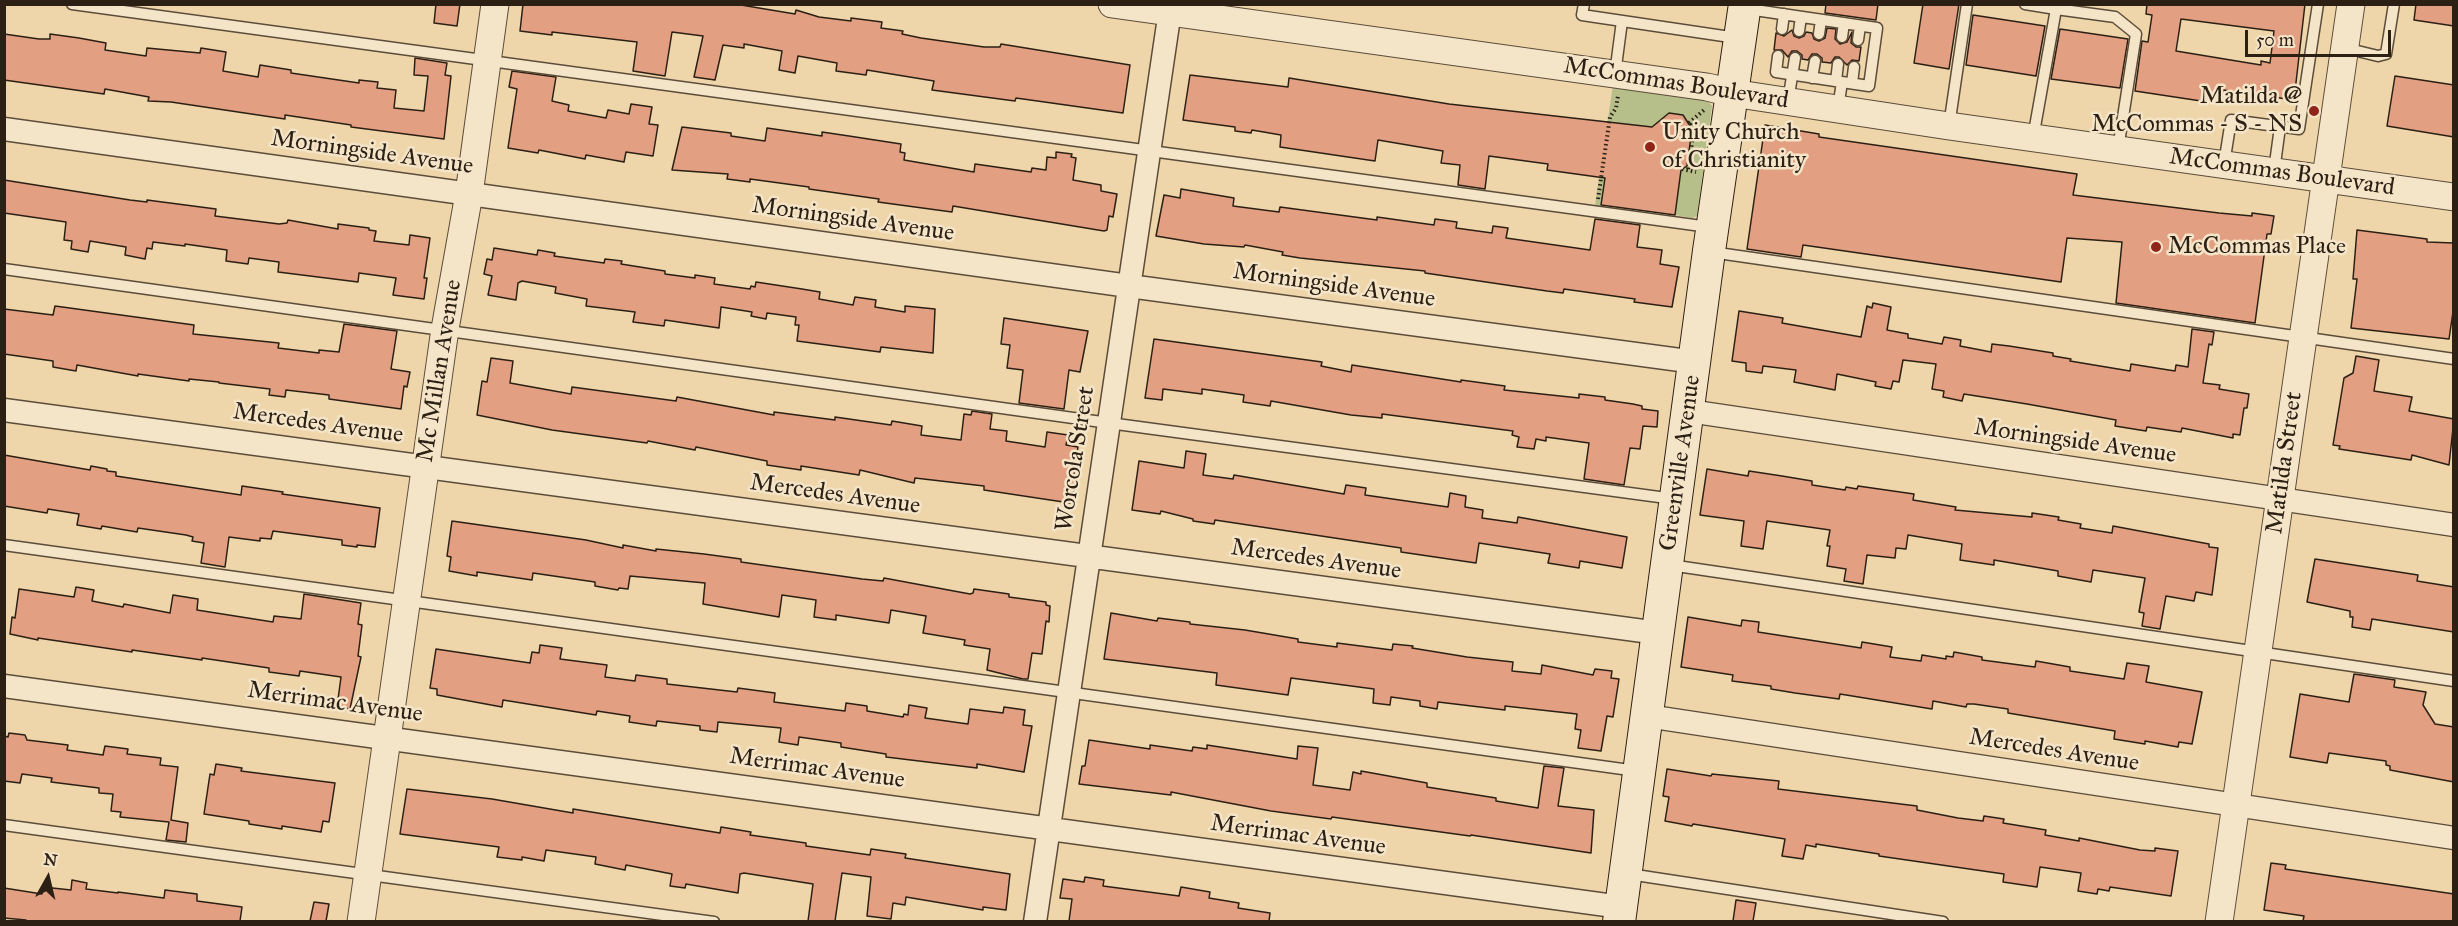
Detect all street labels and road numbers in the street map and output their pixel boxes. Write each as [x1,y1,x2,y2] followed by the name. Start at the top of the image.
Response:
[1561,52,1791,116] street label: McCommas Boulevard
[269,125,475,181] street label: Morningside Avenue
[2167,143,2397,203] street label: McCommas Boulevard
[750,192,956,248] street label: Morningside Avenue
[1231,258,1437,314] street label: Morningside Avenue
[411,278,469,464] street label: Mc Millan Avenue
[1654,373,1708,553] street label: Greenville Avenue
[1050,384,1102,534] street label: Worcola Street
[2261,390,2309,536] street label: Matilda Street
[231,398,405,450] street label: Mercedes Avenue
[1972,414,2178,470] street label: Morningside Avenue
[748,469,922,521] street label: Mercedes Avenue
[1229,534,1403,586] street label: Mercedes Avenue
[245,676,425,730] street label: Merrimac Avenue
[1967,723,2141,779] street label: Mercedes Avenue
[727,742,907,796] street label: Merrimac Avenue
[1208,809,1388,863] street label: Merrimac Avenue

